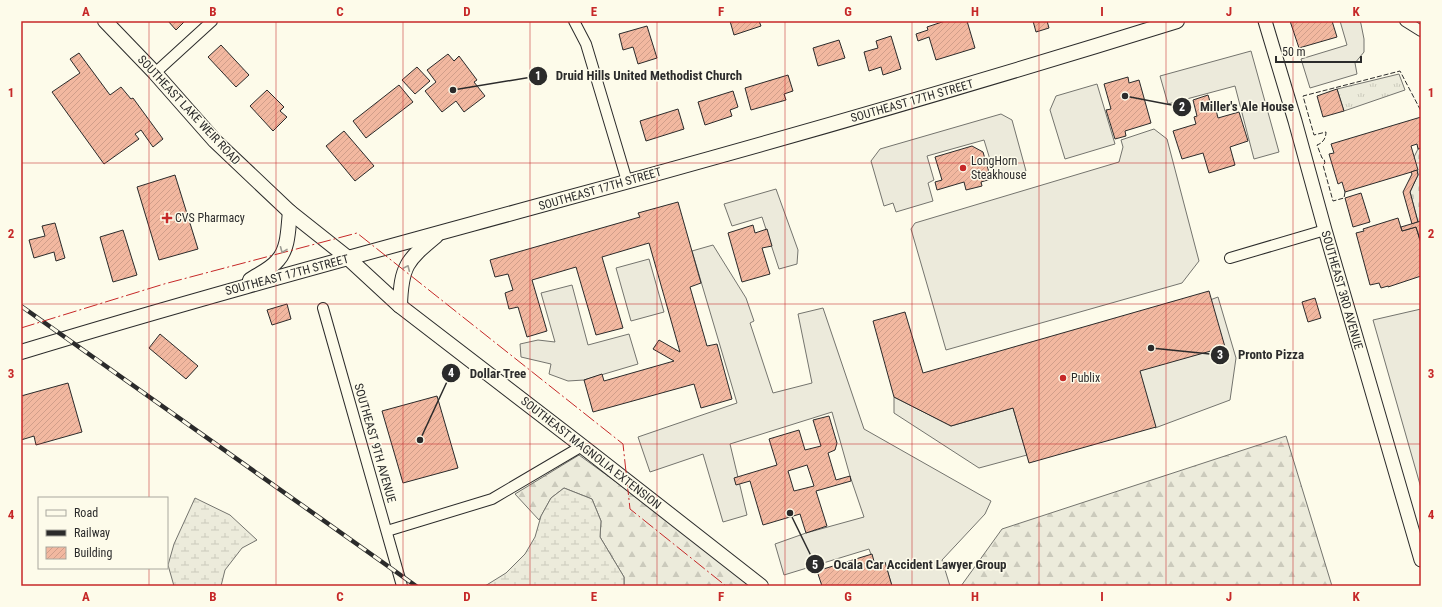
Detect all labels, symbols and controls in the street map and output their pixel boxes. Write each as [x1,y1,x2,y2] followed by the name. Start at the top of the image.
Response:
[82,4,90,19] text: A
[209,4,217,19] text: B
[336,4,344,19] text: C
[463,4,471,19] text: D
[591,4,598,19] text: E
[718,4,724,19] text: F
[844,4,852,19] text: G
[971,4,979,19] text: H
[1100,4,1104,19] text: I
[1226,4,1232,19] text: J
[1352,4,1360,19] text: K
[1276,38,1361,64] scale bar
[1282,45,1306,59] text: 50 m
[135,52,243,168] street label: SOUTHEAST LAKE WEIR ROAD
[528,63,750,88] callout: Druid Hills United Methodist Church
[556,68,742,83] text: Druid Hills United Methodist Church
[535,69,541,83] text: 1
[849,77,975,125] street label: SOUTHEAST 17TH STREET
[8,85,14,100] text: 1
[1428,85,1434,100] text: 1
[1172,94,1302,119] callout: Miller's Ale House
[1200,99,1294,114] text: Miller's Ale House
[1179,100,1185,114] text: 2
[971,154,1027,182] place label: LongHorn Steakhouse
[958,163,968,173] marker: LongHorn Steakhouse
[537,165,663,213] street label: SOUTHEAST 17TH STREET
[175,211,245,225] place label: CVS Pharmacy
[162,213,172,223] marker: CVS Pharmacy
[8,226,15,241] text: 2
[1428,226,1435,241] text: 2
[1318,229,1366,351] street label: SOUTHEAST 3RD AVENUE
[280,246,288,253] one-way arrow
[224,252,350,298] street label: SOUTHEAST 17TH STREET
[402,265,410,272] one-way arrow
[1210,342,1312,367] callout: Pronto Pizza
[1238,347,1304,362] text: Pronto Pizza
[1217,348,1223,362] text: 3
[441,360,534,385] callout: Dollar Tree
[8,366,14,381] text: 3
[448,366,454,380] text: 4
[470,366,526,381] text: Dollar Tree
[1428,366,1434,381] text: 3
[1071,371,1100,385] place label: Publix
[1058,373,1068,383] marker: Publix
[351,382,399,504] street label: SOUTHEAST 9TH AVENUE
[518,394,664,512] street label: SOUTHEAST MAGNOLIA EXTENSION
[38,497,168,569] legend
[74,506,98,520] text: Road
[8,507,15,522] text: 4
[1428,507,1435,522] text: 4
[74,526,110,540] text: Railway
[74,546,112,560] text: Building
[805,552,1014,577] callout: Ocala Car Accident Lawyer Group
[833,557,1007,572] text: Ocala Car Accident Lawyer Group
[812,558,818,572] text: 5
[82,589,90,604] text: A
[209,589,217,604] text: B
[336,589,344,604] text: C
[463,589,471,604] text: D
[591,589,598,604] text: E
[718,589,724,604] text: F
[844,589,852,604] text: G
[971,589,979,604] text: H
[1100,589,1104,604] text: I
[1226,589,1232,604] text: J
[1352,589,1360,604] text: K

